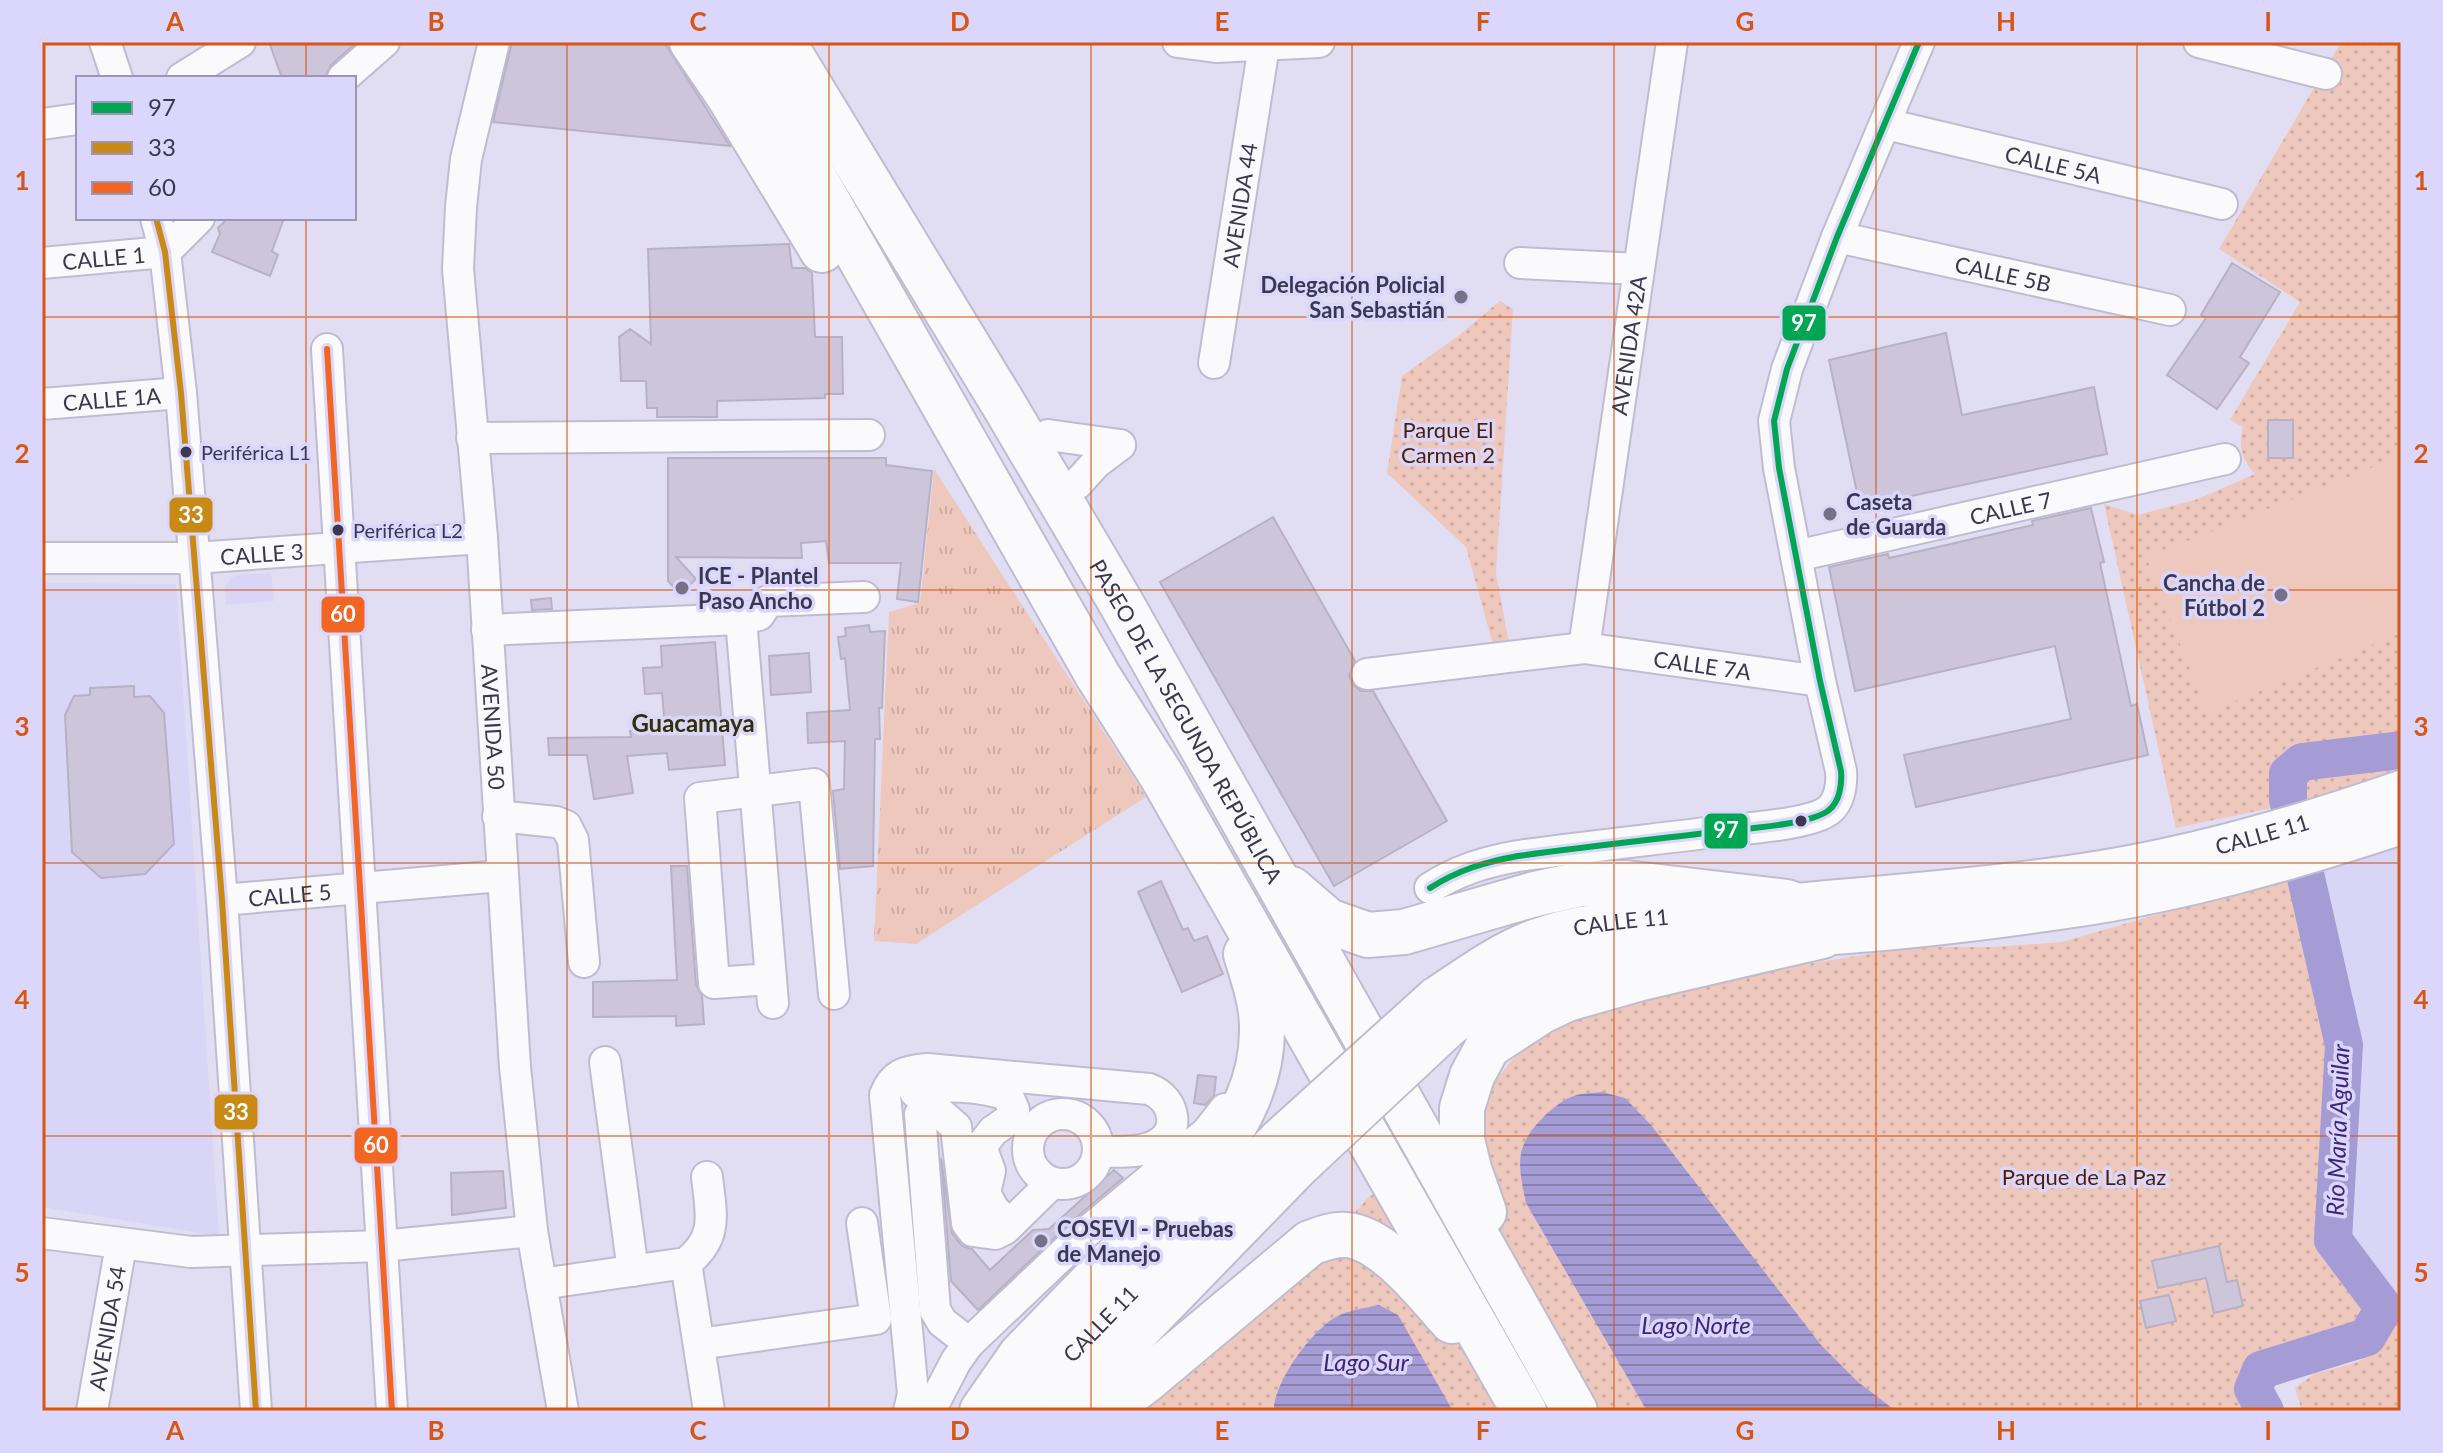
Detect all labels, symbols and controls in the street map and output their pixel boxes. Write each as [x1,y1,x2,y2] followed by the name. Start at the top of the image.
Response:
[165,5,185,37] text: A
[427,5,445,37] text: B
[689,5,707,37] text: C
[950,5,970,37] text: D
[1215,5,1229,37] text: E
[1476,5,1490,37] text: F
[1736,5,1754,37] text: G
[1996,5,2016,37] text: H
[2264,5,2272,37] text: I
[76,76,356,220] legend
[148,92,176,121] text: 97
[148,132,176,161] text: 33
[2002,139,2104,188] street label: CALLE 5A
[1216,140,1262,269] street label: AVENIDA 44
[14,164,30,196] text: 1
[2413,164,2429,196] text: 1
[148,172,176,201] text: 60
[61,240,146,275] street label: CALLE 1
[1953,250,2054,297] street label: CALLE 5B
[1260,271,1445,323] place label: Delegación Policial San Sebastián
[1604,273,1651,417] street label: AVENIDA 42A
[1452,288,1470,306] marker: Delegación Policial San Sebastián
[1781,304,1827,342] line badge: 97
[1791,309,1817,336] text: 97
[62,381,162,416] street label: CALLE 1A
[1401,416,1495,468] park label: Parque El Carmen 2
[14,437,30,469] text: 2
[2413,437,2429,469] text: 2
[201,440,311,464] place label: Periférica L1
[178,444,194,460] marker: Periférica L1
[1967,485,2054,530] street label: CALLE 7
[1846,488,1947,540] place label: Caseta de Guarda
[168,496,214,534] line badge: 33
[178,501,204,528] text: 33
[1821,505,1839,523] marker: Caseta de Guarda
[353,518,463,542] place label: Periférica L2
[330,522,346,538] marker: Periférica L2
[219,537,304,570] street label: CALLE 3
[1085,554,1289,888] street label: PASEO DE LA SEGUNDA REPÚBLICA
[698,562,818,614] place label: ICE - Plantel Paso Ancho
[2163,569,2265,621] place label: Cancha de Fútbol 2
[673,579,691,597] marker: ICE - Plantel Paso Ancho
[2272,586,2290,604] marker: Cancha de Fútbol 2
[320,595,366,634] line badge: 60
[330,600,356,627] text: 60
[1652,644,1753,685] street label: CALLE 7A
[476,663,511,791] street label: AVENIDA 50
[631,708,755,737] district label: Guacamaya
[14,710,30,742] text: 3
[2413,710,2429,742] text: 3
[2212,807,2312,859] street label: CALLE 11
[1703,812,1749,850] line badge: 97
[1793,813,1809,829] unlabelled marker
[1713,816,1739,843] text: 97
[247,877,332,911] street label: CALLE 5
[1571,902,1670,941] street label: CALLE 11
[14,983,30,1015] text: 4
[2413,983,2429,1015] text: 4
[2320,1043,2355,1216] water label: Río María Aguilar
[213,1093,259,1131] line badge: 33
[223,1098,249,1125] text: 33
[353,1126,399,1165] line badge: 60
[363,1131,389,1158] text: 60
[2002,1163,2166,1190] park label: Parque de La Paz
[1057,1215,1234,1267] place label: COSEVI - Pruebas de Manejo
[1032,1232,1050,1250] marker: COSEVI - Pruebas de Manejo
[14,1256,30,1288] text: 5
[2413,1256,2429,1288] text: 5
[82,1264,131,1393] street label: AVENIDA 54
[1057,1279,1143,1367] street label: CALLE 11
[1641,1310,1751,1339] water label: Lago Norte
[1323,1347,1410,1376] water label: Lago Sur
[165,1414,185,1446] text: A
[427,1414,445,1446] text: B
[689,1414,707,1446] text: C
[950,1414,970,1446] text: D
[1215,1414,1229,1446] text: E
[1476,1414,1490,1446] text: F
[1736,1414,1754,1446] text: G
[1996,1414,2016,1446] text: H
[2264,1414,2272,1446] text: I

